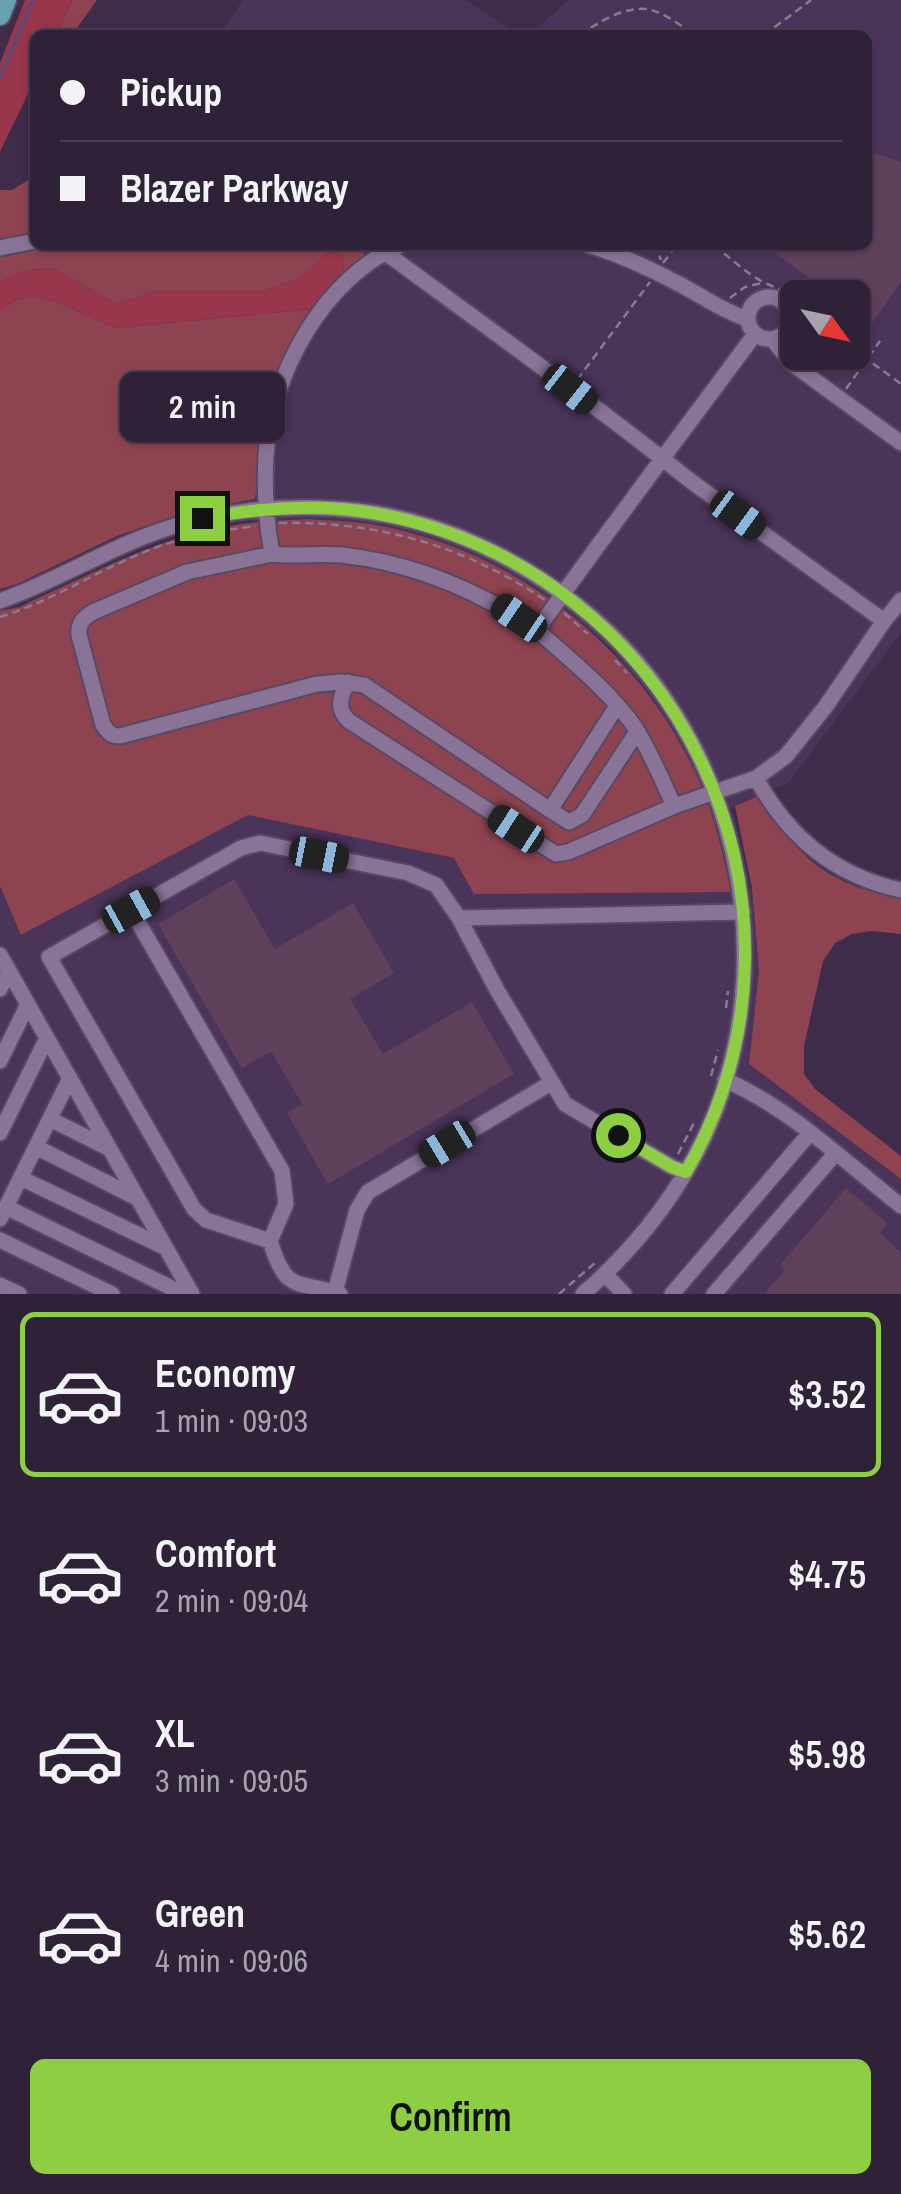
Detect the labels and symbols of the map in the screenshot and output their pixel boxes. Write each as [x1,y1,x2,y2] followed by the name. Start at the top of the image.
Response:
[780,280,870,370] north arrow
[537,359,603,419] car
[120,373,284,443] callout: 2 min
[705,485,771,545] car
[180,496,225,541] route end
[486,589,552,647] car
[483,800,549,858] car
[287,835,351,875] car
[97,882,165,938] car
[596,1113,641,1158] route start
[414,1116,480,1172] car

